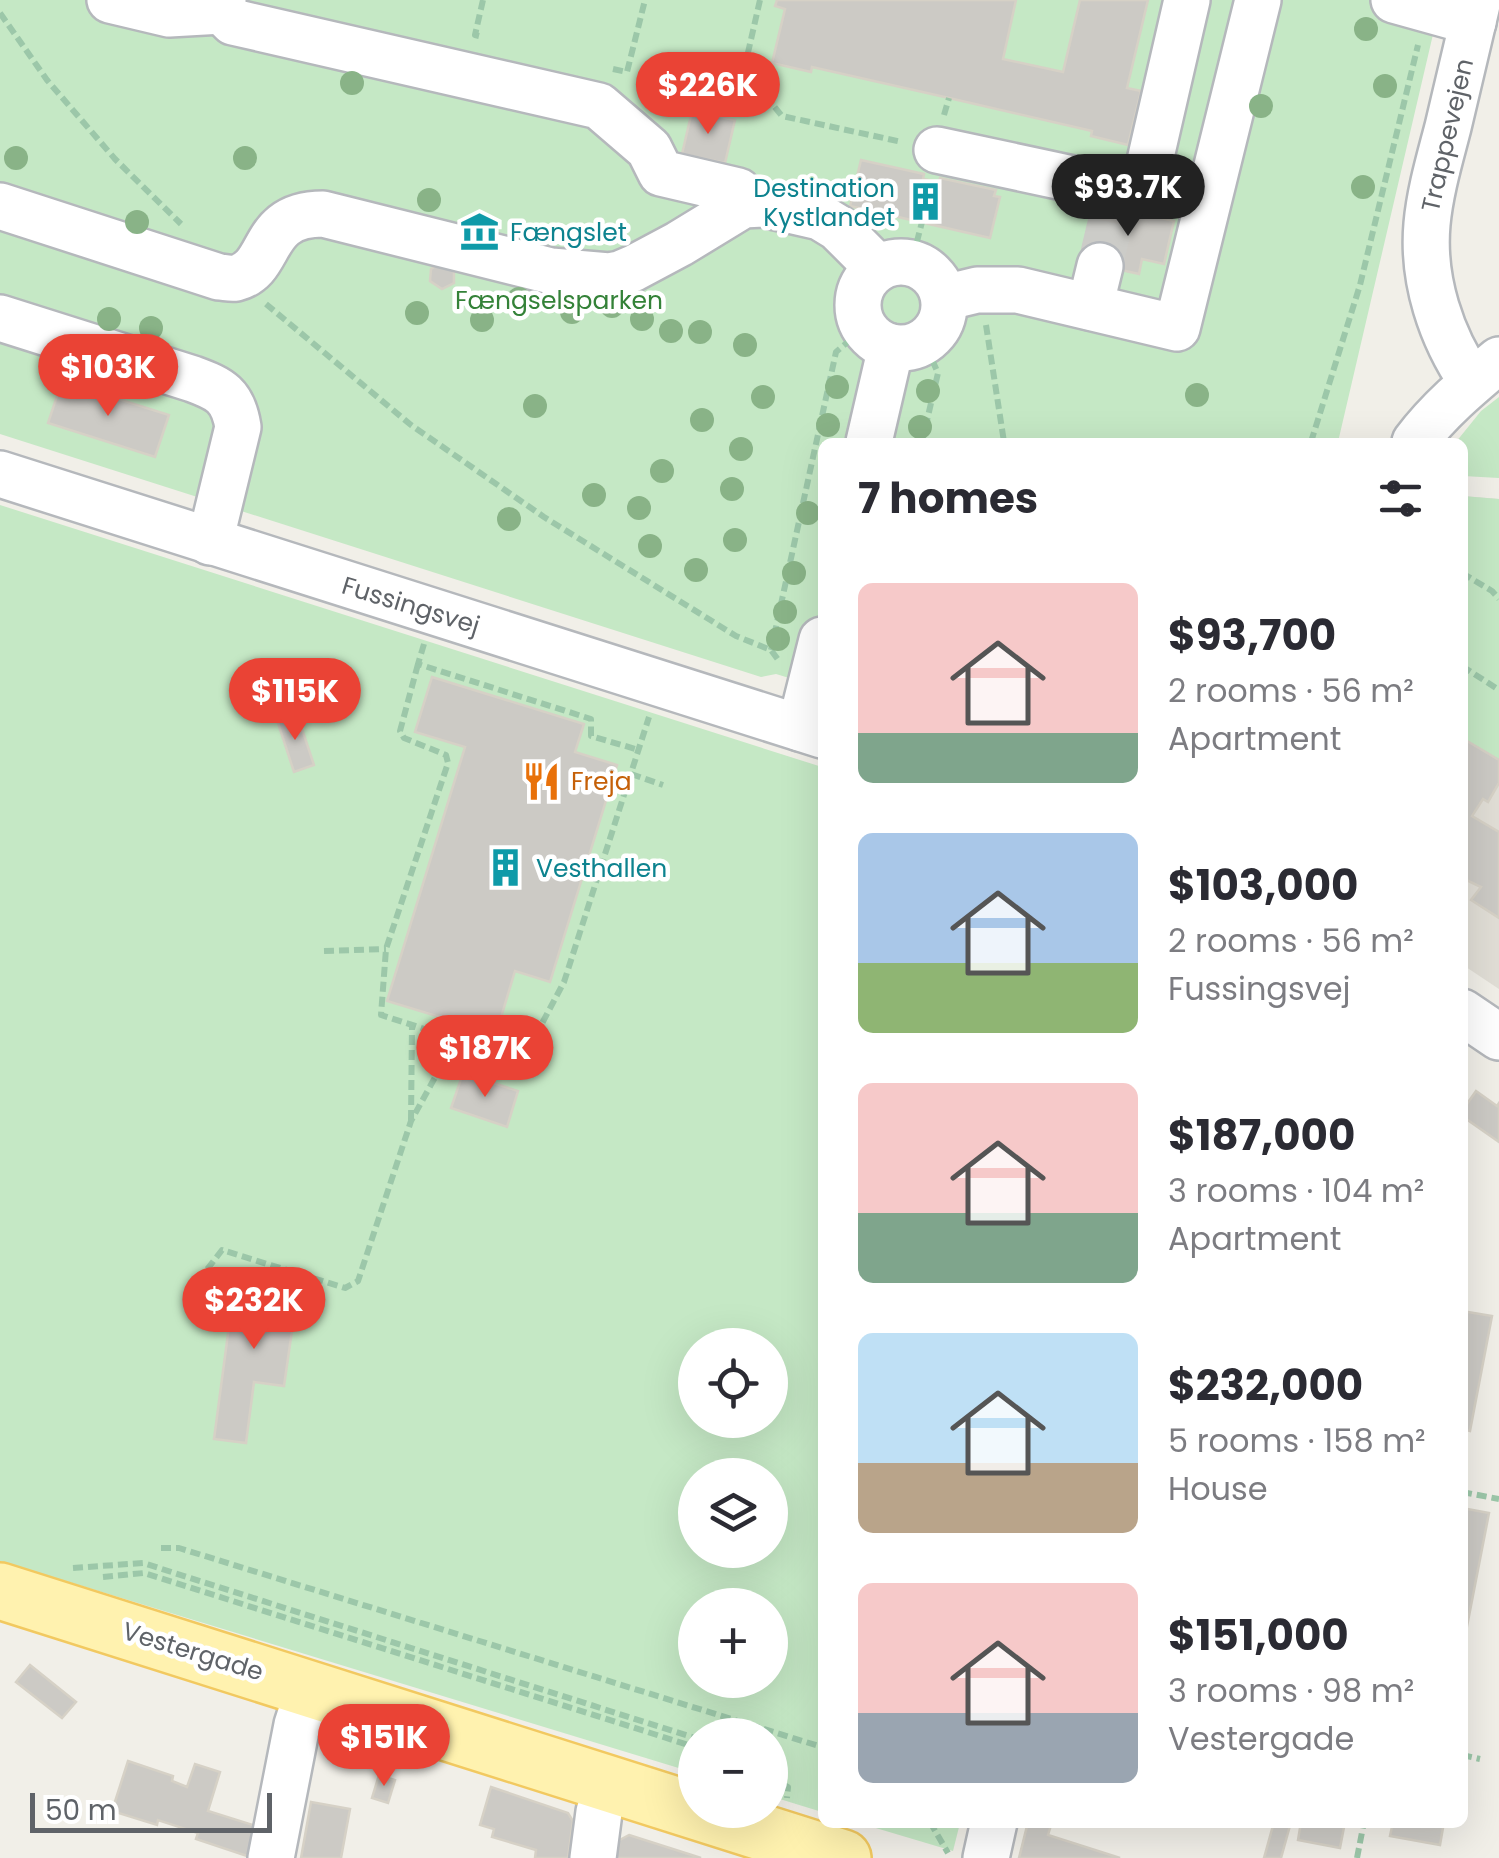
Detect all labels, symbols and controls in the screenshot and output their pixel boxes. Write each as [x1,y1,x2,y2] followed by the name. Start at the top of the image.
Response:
[638,52,778,137] pin: $226K
[1413,55,1482,215] street label: Trappevejen
[658,62,758,107] text: $226K
[1047,154,1209,239] pin: $93.7K
[1074,164,1182,209] text: $93.7K
[753,171,895,235] place label: Destination Kystlandet
[904,181,946,223] building icon: Destination Kystlandet
[459,211,501,253] museum icon: Fængslet
[510,215,627,250] place label: Fængslet
[455,283,663,318] park label: Fængselsparken
[38,334,178,419] pin: $103K
[60,344,156,389] text: $103K
[858,469,1038,528] text: 7 homes
[1373,471,1428,526] icon: filters
[338,568,484,643] street label: Fussingsvej
[1168,606,1336,665] text: $93,700
[938,623,1058,743] icon: home
[225,658,365,743] pin: $115K
[251,668,339,713] text: $115K
[1168,668,1414,713] text: 2 rooms · 56 m²
[1168,716,1341,761] text: Apartment
[520,760,562,802] restaurant icon: Freja
[571,764,632,799] place label: Freja
[485,847,527,889] building icon: Vesthallen
[536,851,667,886] place label: Vesthallen
[1168,856,1358,915] text: $103,000
[938,873,1058,993] icon: home
[1168,918,1414,963] text: 2 rooms · 56 m²
[1168,966,1350,1011] text: Fussingsvej
[415,1015,555,1100] pin: $187K
[438,1025,532,1070] text: $187K
[1168,1106,1355,1165] text: $187,000
[938,1123,1058,1243] icon: home
[1168,1168,1424,1213] text: 3 rooms · 104 m²
[1168,1216,1341,1261] text: Apartment
[184,1267,324,1352] pin: $232K
[204,1277,304,1322] text: $232K
[678,1328,788,1828] map controls
[678,1328,788,1438] button: locate
[1168,1356,1363,1415] text: $232,000
[938,1373,1058,1493] icon: home
[1168,1418,1426,1463] text: 5 rooms · 158 m²
[678,1458,788,1568] button: layers
[1168,1466,1268,1511] text: House
[678,1588,788,1698] button: +
[1168,1606,1349,1665] text: $151,000
[118,1613,268,1689] street label: Vestergade
[938,1623,1058,1743] icon: home
[1168,1668,1414,1713] text: 3 rooms · 98 m²
[314,1704,454,1789] pin: $151K
[340,1714,428,1759] text: $151K
[1168,1716,1354,1761] text: Vestergade
[678,1718,788,1828] button: −
[30,1788,272,1832] scale bar
[45,1791,116,1830] text: 50 m

